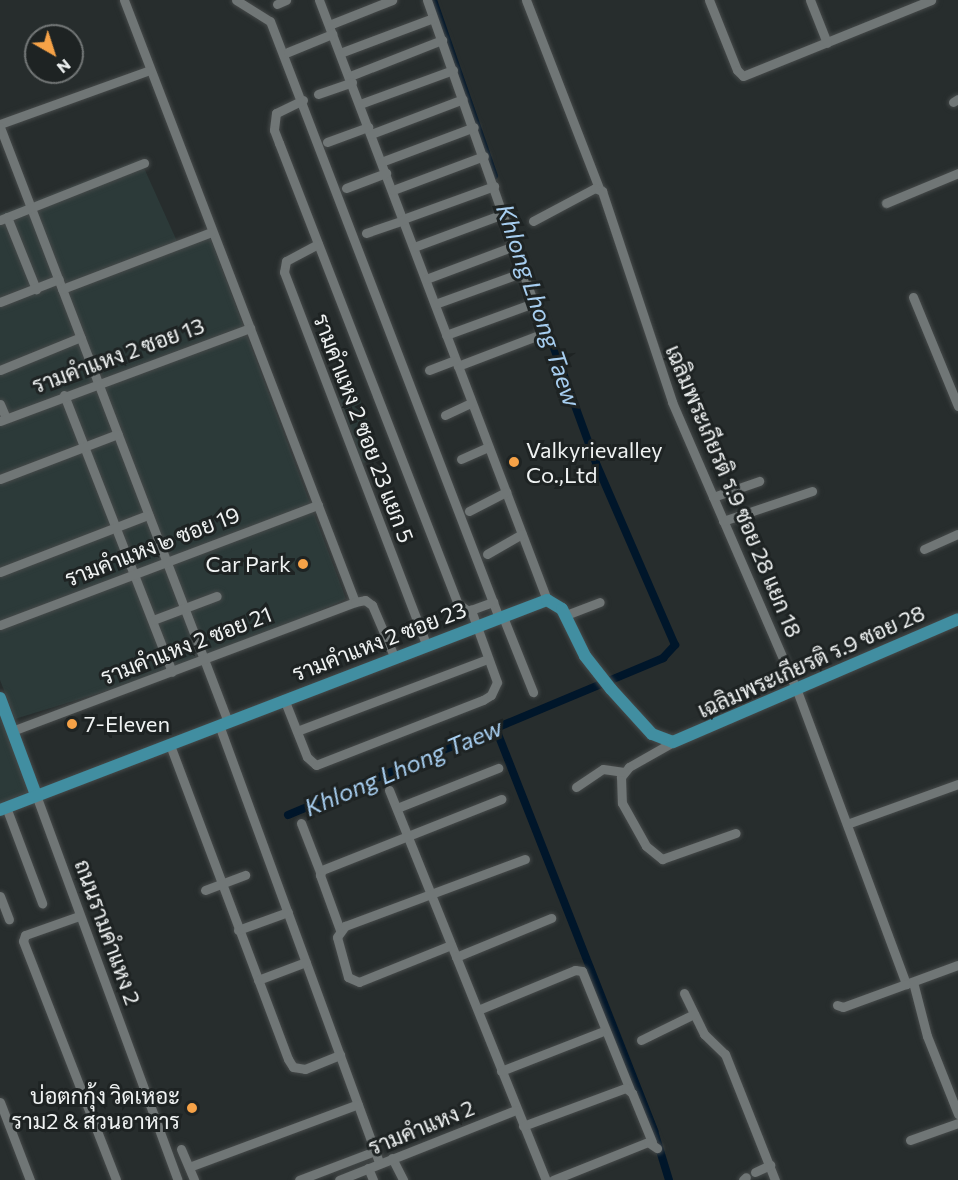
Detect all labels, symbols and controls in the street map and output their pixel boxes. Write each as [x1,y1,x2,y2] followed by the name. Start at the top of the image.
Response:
[24,24,84,84] north arrow
[54,56,75,78] text: N
[491,200,587,410] water label: Khlong Lhong Taew
[308,310,420,546] street label: รามคำแหง 2 ซอย 23 แยก 5
[28,312,208,398] street label: รามคำแหง 2 ซอย 13
[660,341,808,641] street label: เฉลิมพระเกียรติ ร.9 ซอย 28 แยก 18
[526,436,663,488] place label: Valkyrievalley Co.,Ltd
[507,455,521,469] marker: Valkyrievalley Co.,Ltd
[61,501,243,591] street label: รามคำแหง ๒ ซอย 19
[205,551,291,577] place label: Car Park
[296,557,310,571] marker: Car Park
[288,596,470,686] street label: รามคำแหง 2 ซอย 23
[693,599,929,723] street label: เฉลิมพระเกียรติ ร.9 ซอย 28
[97,600,275,690] street label: รามคำแหง 2 ซอย 21
[84,711,170,737] place label: 7-Eleven
[300,712,506,822] water label: Khlong Lhong Taew
[65,717,79,731] marker: 7-Eleven
[69,856,147,1008] street label: ถนนรามคำแหง 2
[11,1082,180,1134] place label: บ่อตกกุ้ง วิดเหอะ ราม2 & สวนอาหาร
[364,1094,478,1160] street label: รามคำแหง 2
[185,1101,199,1115] marker: บ่อตกกุ้ง วิดเหอะ ราม2 & สวนอาหาร

